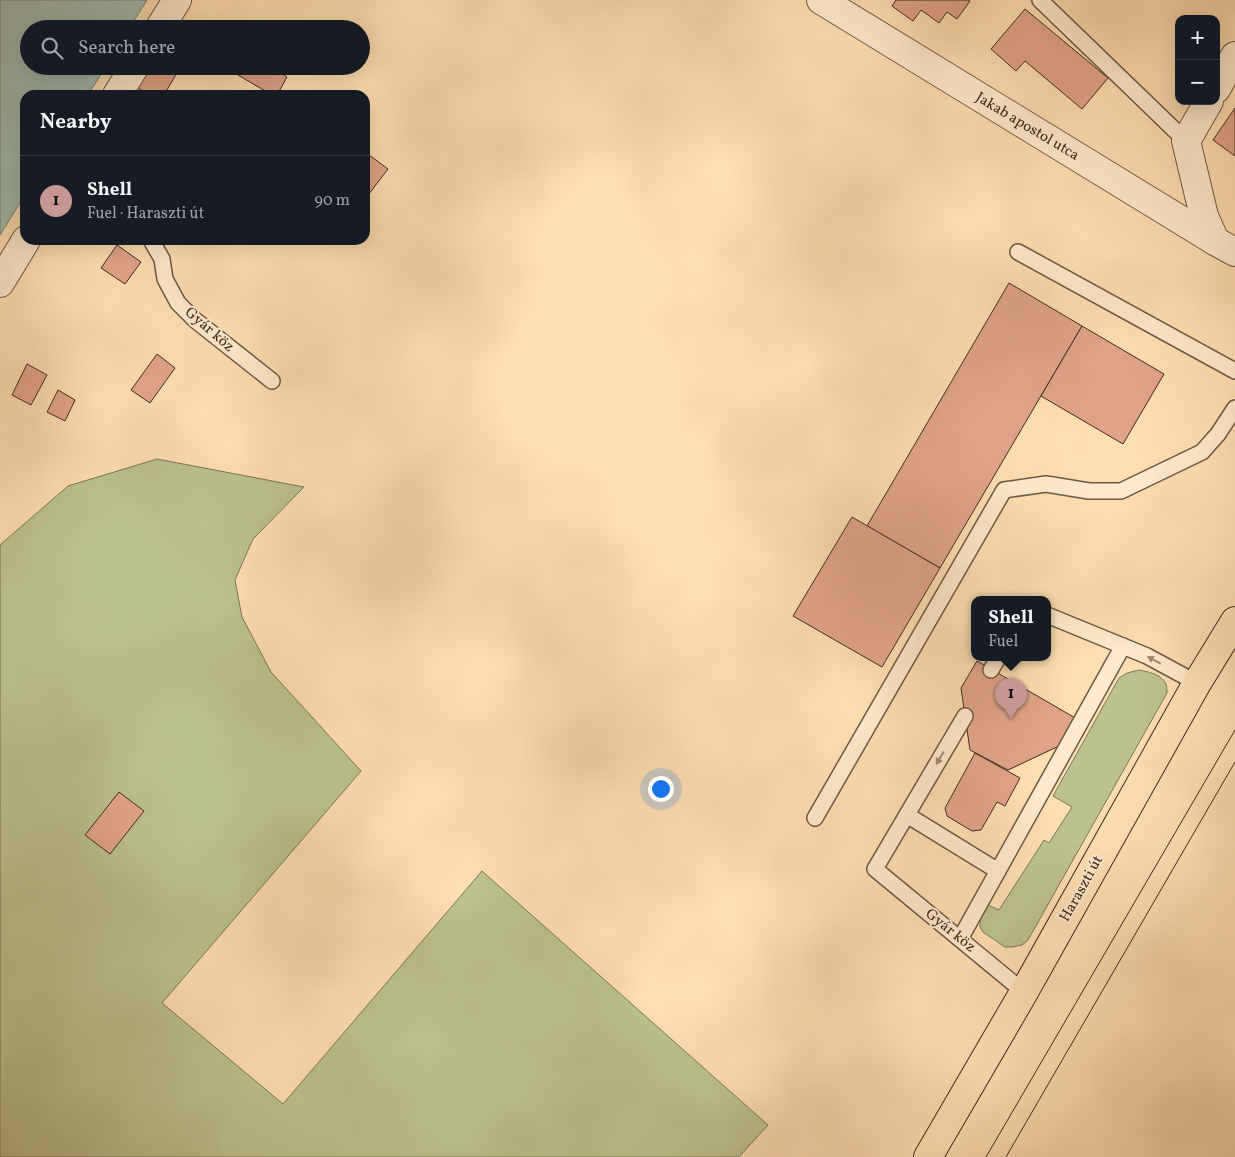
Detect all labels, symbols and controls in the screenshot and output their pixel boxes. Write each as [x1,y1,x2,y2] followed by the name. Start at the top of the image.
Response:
[1175,15,1220,105] map controls
[1175,15,1220,60] button: +
[20,20,370,75] search box
[38,34,66,62] icon: search
[78,35,175,61] text: Search here
[1175,60,1220,105] button: −
[971,88,1083,166] street label: Jakab apostol utca
[40,108,111,137] text: Nearby
[87,177,132,203] text: Shell
[53,190,59,212] text: 1
[314,190,350,212] text: 90 m
[87,203,204,225] text: Fuel · Haraszti út
[180,303,238,357] street label: Gyár köz
[971,596,1051,661] popup
[988,605,1034,631] text: Shell
[988,631,1018,653] text: Fuel
[1147,656,1162,664] one-way arrow
[995,678,1027,719] pin: 1
[936,751,945,764] one-way arrow
[648,776,674,802] your location
[1055,852,1109,926] street label: Haraszti út
[920,904,980,958] street label: Gyár köz

